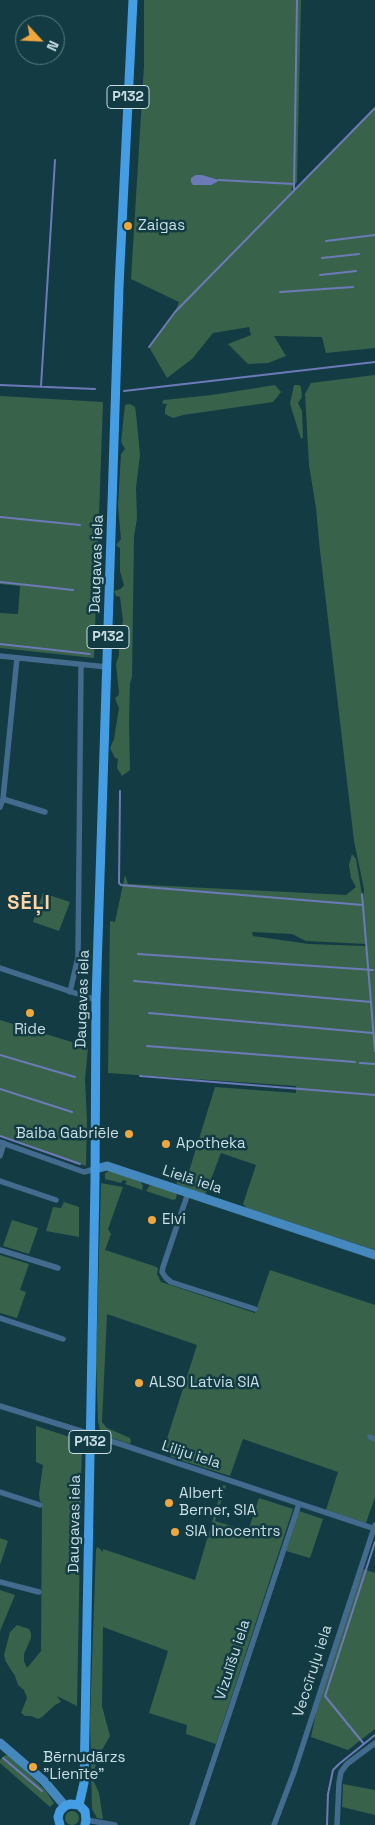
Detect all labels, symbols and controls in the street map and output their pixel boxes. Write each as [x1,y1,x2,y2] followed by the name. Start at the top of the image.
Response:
[15,15,65,65] north arrow
[43,38,63,54] text: N
[107,85,149,108] road number: P132
[138,217,185,235] place label: Zaigas
[122,220,134,232] marker: Zaigas
[86,514,108,614] street label: Daugavas iela
[87,626,129,649] road number: P132
[7,892,51,916] district label: SĒĻI
[72,949,94,1049] street label: Daugavas iela
[24,1007,36,1019] marker: Ride
[14,1021,46,1039] place label: Ride
[16,1125,119,1143] place label: Baiba Gabriēle
[123,1128,135,1140] marker: Baiba Gabriēle
[176,1135,246,1153] place label: Apotheka
[160,1138,172,1150] marker: Apotheka
[160,1162,224,1198] street label: Lielā iela
[162,1211,186,1229] place label: Elvi
[146,1214,158,1226] marker: Elvi
[149,1374,260,1392] place label: ALSO Latvia SIA
[133,1377,145,1389] marker: ALSO Latvia SIA
[69,1430,111,1454] road number: P132
[159,1437,223,1473] street label: Liliju iela
[65,1475,85,1573] street label: Daugavas iela
[179,1485,256,1520] place label: Albert Berner, SIA
[163,1497,175,1509] marker: Albert Berner, SIA
[185,1523,280,1541] place label: SIA Inocentrs
[169,1526,181,1538] marker: SIA Inocentrs
[212,1618,254,1702] street label: Vizulīšu iela
[290,1623,336,1719] street label: Veccīruļu iela
[43,1749,125,1784] place label: Bērnudārzs "Lienīte"
[27,1761,39,1773] marker: Bērnudārzs "Lienīte"

